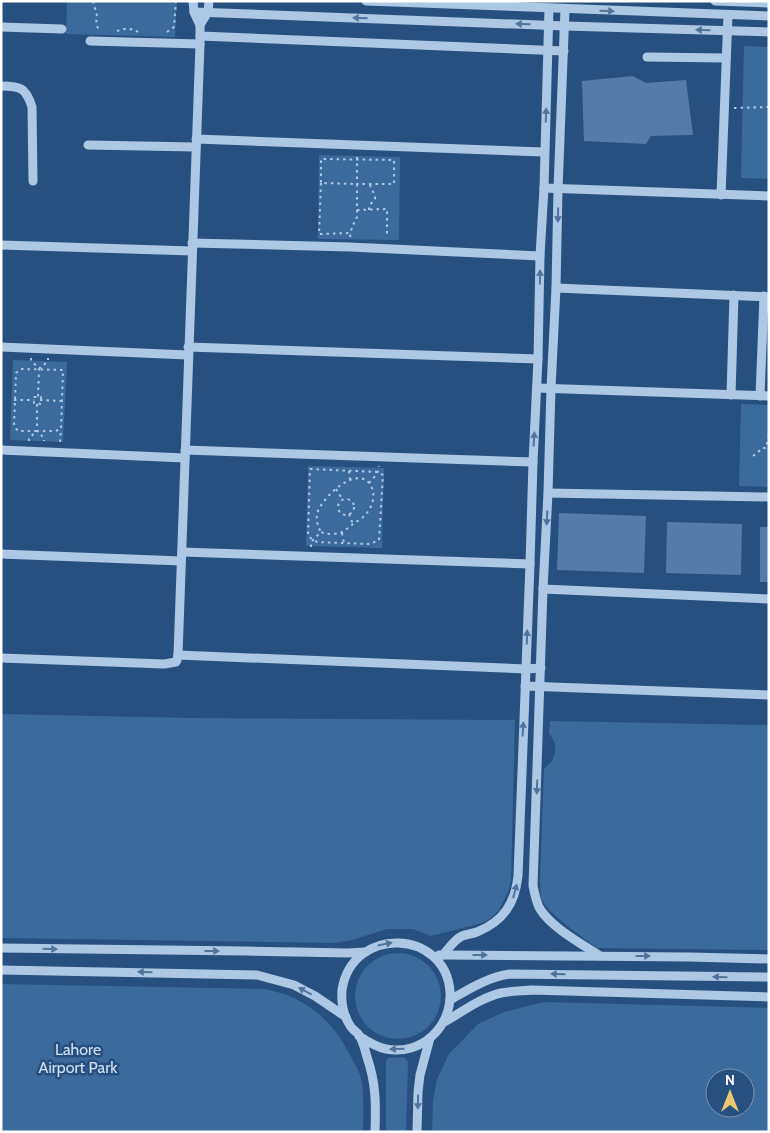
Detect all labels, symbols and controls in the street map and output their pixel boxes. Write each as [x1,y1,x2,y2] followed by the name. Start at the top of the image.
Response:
[599,7,615,15] one-way arrow
[352,14,368,22] one-way arrow
[514,20,530,28] one-way arrow
[694,26,710,34] one-way arrow
[542,107,550,123] one-way arrow
[553,208,561,224] one-way arrow
[536,269,544,285] one-way arrow
[530,431,538,447] one-way arrow
[542,510,550,526] one-way arrow
[524,629,532,645] one-way arrow
[520,721,528,737] one-way arrow
[532,779,540,795] one-way arrow
[511,883,519,899] one-way arrow
[378,940,393,948] one-way arrow
[42,945,58,953] one-way arrow
[205,947,221,955] one-way arrow
[472,951,488,959] one-way arrow
[635,953,651,961] one-way arrow
[137,968,153,976] one-way arrow
[549,970,565,978] one-way arrow
[712,973,728,981] one-way arrow
[298,987,312,995] one-way arrow
[39,1040,118,1077] park label: Lahore Airport Park
[389,1046,405,1054] one-way arrow
[705,1068,755,1118] north arrow
[725,1071,735,1089] text: N
[413,1094,421,1110] one-way arrow

